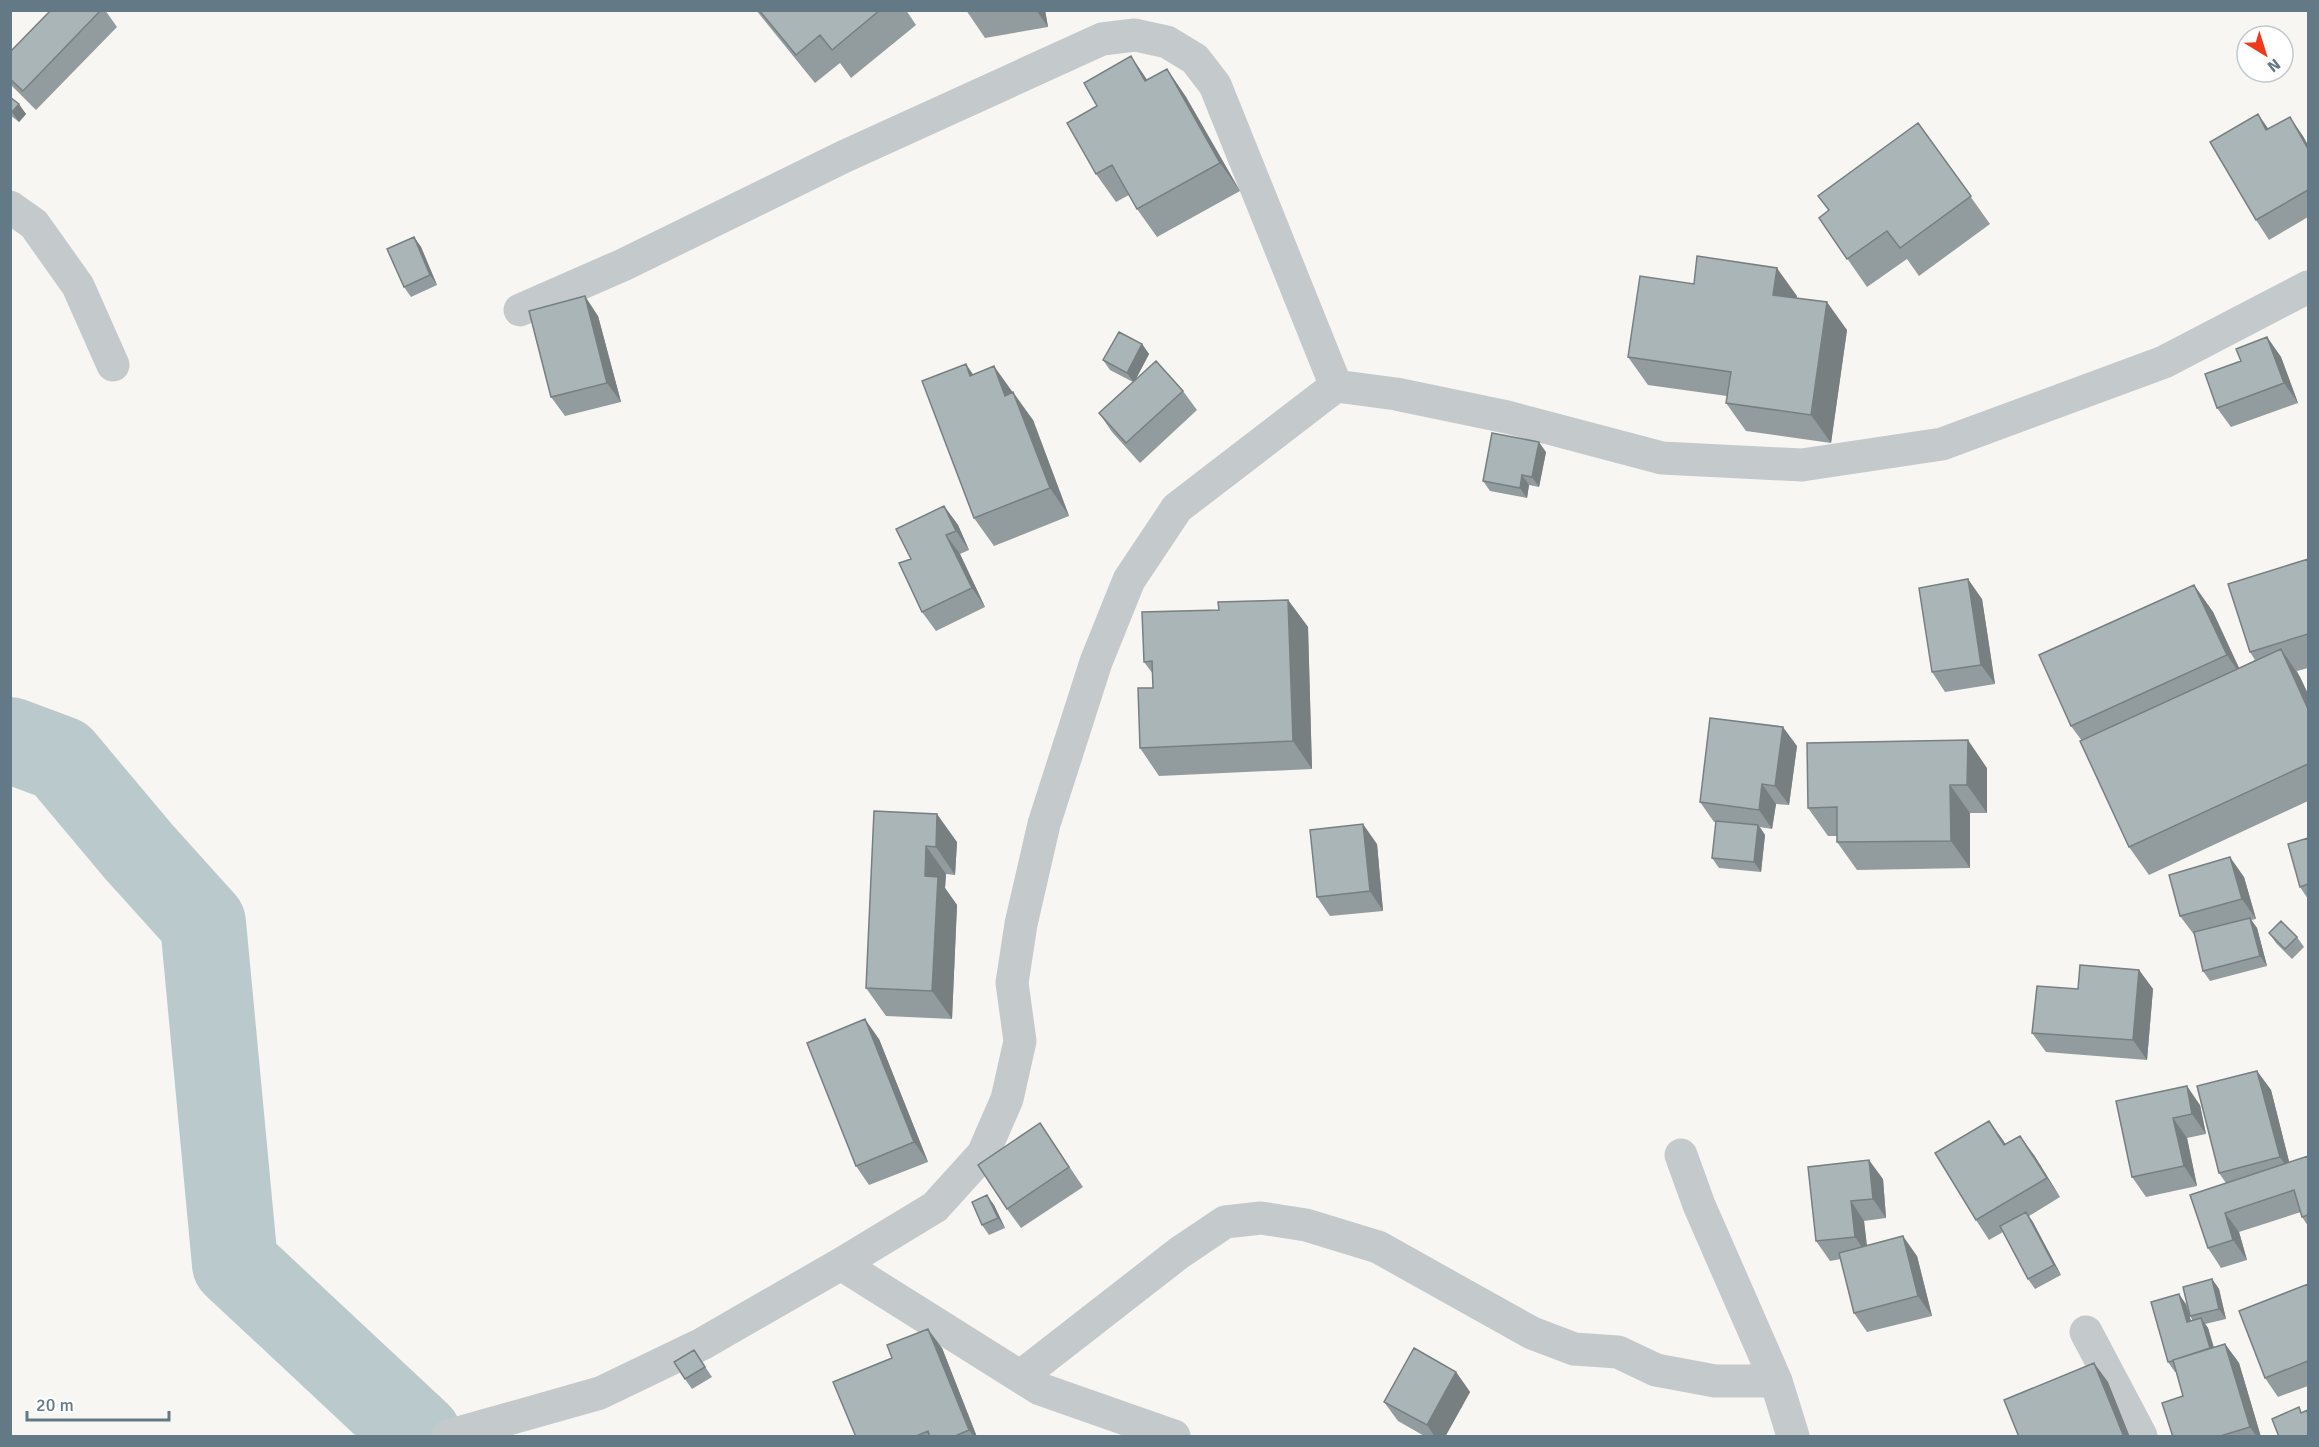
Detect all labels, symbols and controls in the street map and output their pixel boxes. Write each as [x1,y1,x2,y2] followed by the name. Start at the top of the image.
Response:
[2235,24,2295,84] north arrow
[2263,54,2284,76] text: N
[27,1384,170,1422] scale bar
[36,1394,74,1416] text: 20 m

